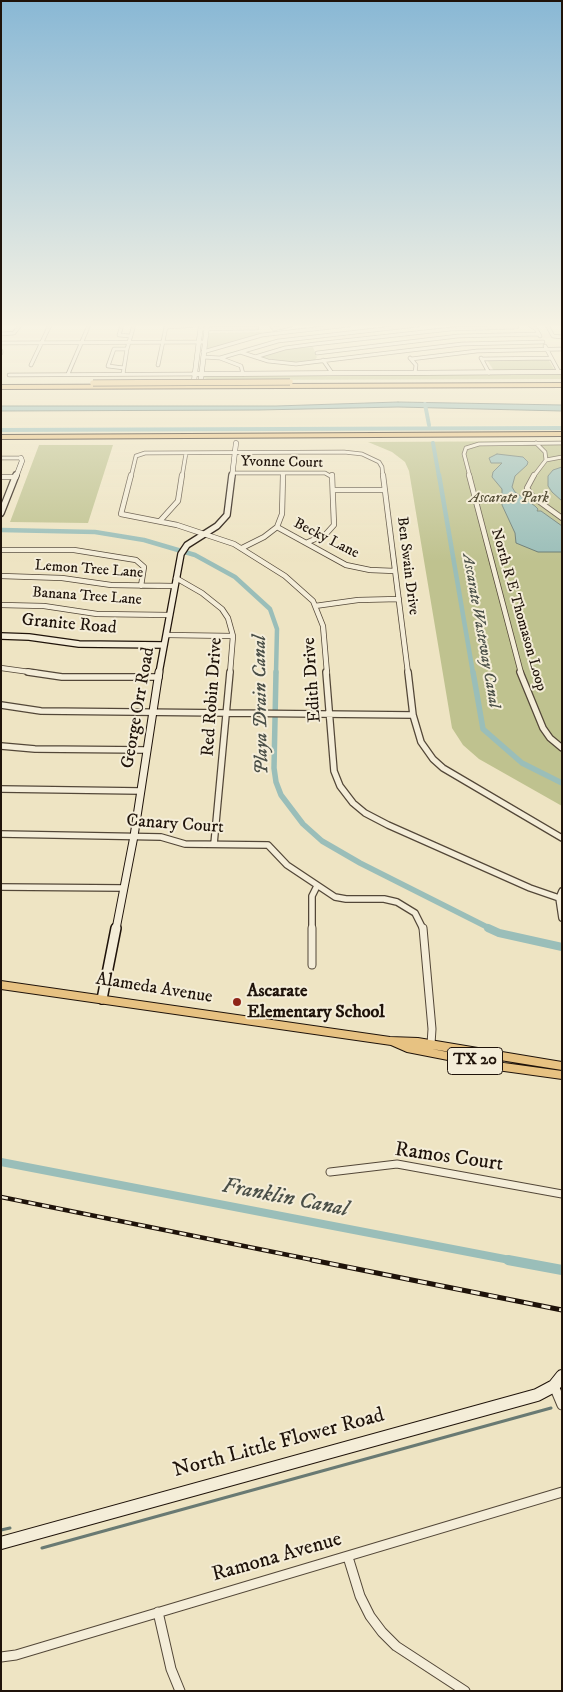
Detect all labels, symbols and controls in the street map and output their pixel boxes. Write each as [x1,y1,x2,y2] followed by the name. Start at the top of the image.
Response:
[241,453,323,473] street label: Yvonne Court
[469,490,549,508] park label: Ascarate Park
[290,515,362,563] street label: Becky Lane
[392,516,422,616] street label: Ben Swain Drive
[486,527,550,693] street label: North R E Thomason Loop
[457,553,503,709] water label: Ascarate Wasteway Canal
[34,557,144,583] street label: Lemon Tree Lane
[32,584,142,610] street label: Banana Tree Lane
[21,610,117,640] street label: Granite Road
[249,635,275,775] water label: Playa Drain Canal
[198,637,228,757] street label: Red Robin Drive
[299,637,327,723] street label: Edith Drive
[118,646,160,770] street label: George Orr Road
[126,811,224,839] street label: Canary Court
[94,969,214,1009] street label: Alameda Avenue
[247,981,385,1024] place label: Ascarate Elementary School
[231,996,243,1008] marker: Ascarate Elementary School
[448,1048,502,1074] road number: TX 20
[393,1138,505,1178] street label: Ramos Court
[220,1174,350,1224] water label: Franklin Canal
[171,1404,387,1484] street label: North Little Flower Road
[209,1527,345,1589] street label: Ramona Avenue

